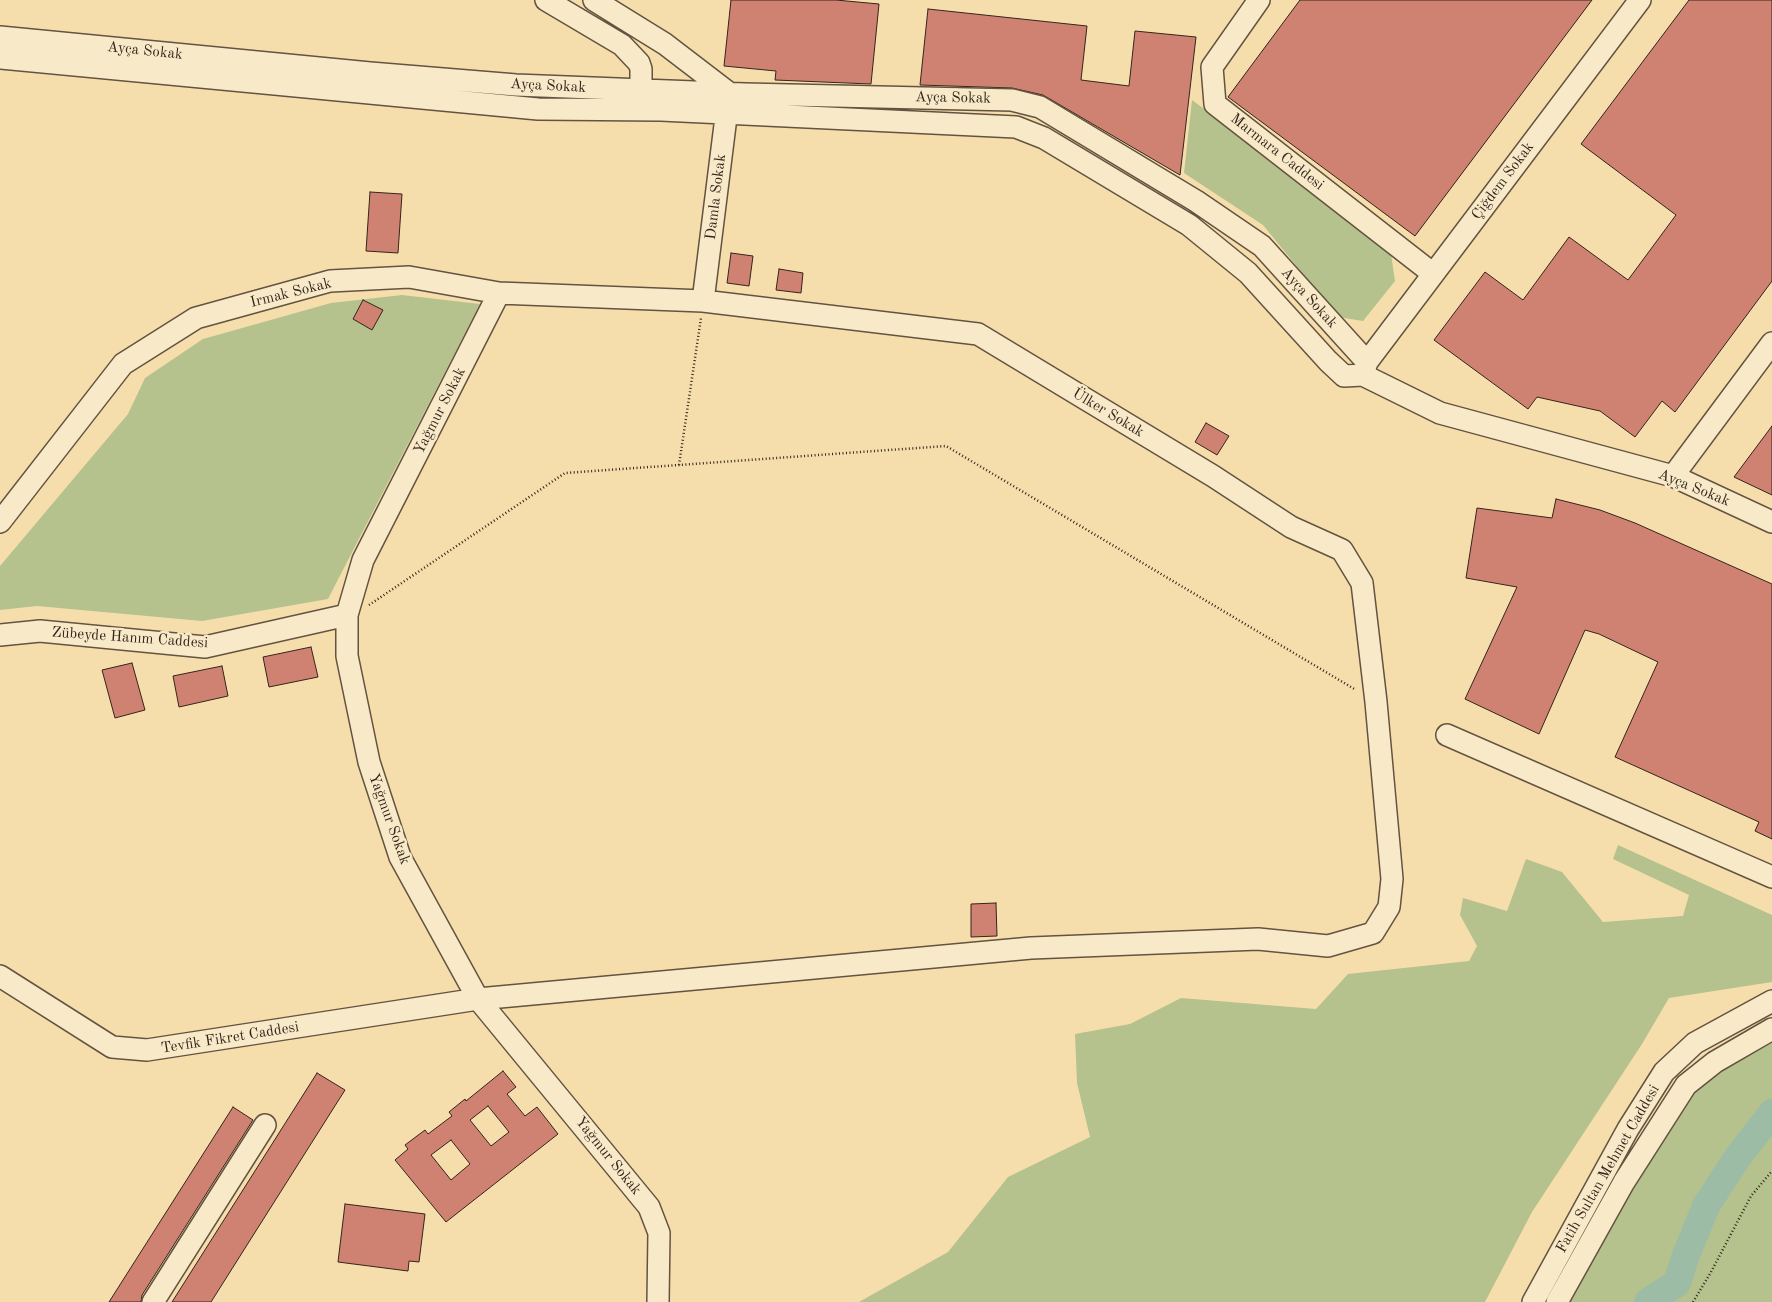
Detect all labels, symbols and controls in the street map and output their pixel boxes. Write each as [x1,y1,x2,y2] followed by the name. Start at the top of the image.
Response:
[106,38,184,64] street label: Ayça Sokak
[510,75,586,97] street label: Ayça Sokak
[915,88,991,108] street label: Ayça Sokak
[1227,110,1327,194] street label: Marmara Caddesi
[1468,139,1538,223] street label: Çiğdem Sokak
[702,153,730,241] street label: Damla Sokak
[1277,264,1341,332] street label: Ayça Sokak
[248,274,334,312] street label: Irmak Sokak
[410,364,470,458] street label: Yağmur Sokak
[1069,385,1147,441] street label: Ülker Sokak
[1655,465,1733,511] street label: Ayça Sokak
[51,624,209,652] street label: Zübeyde Hanım Caddesi
[364,771,414,867] street label: Yağmur Sokak
[160,1018,300,1058] street label: Tevfik Fikret Caddesi
[1552,1082,1664,1256] street label: Fatih Sultan Mehmet Caddesi
[571,1113,645,1199] street label: Yağmur Sokak

